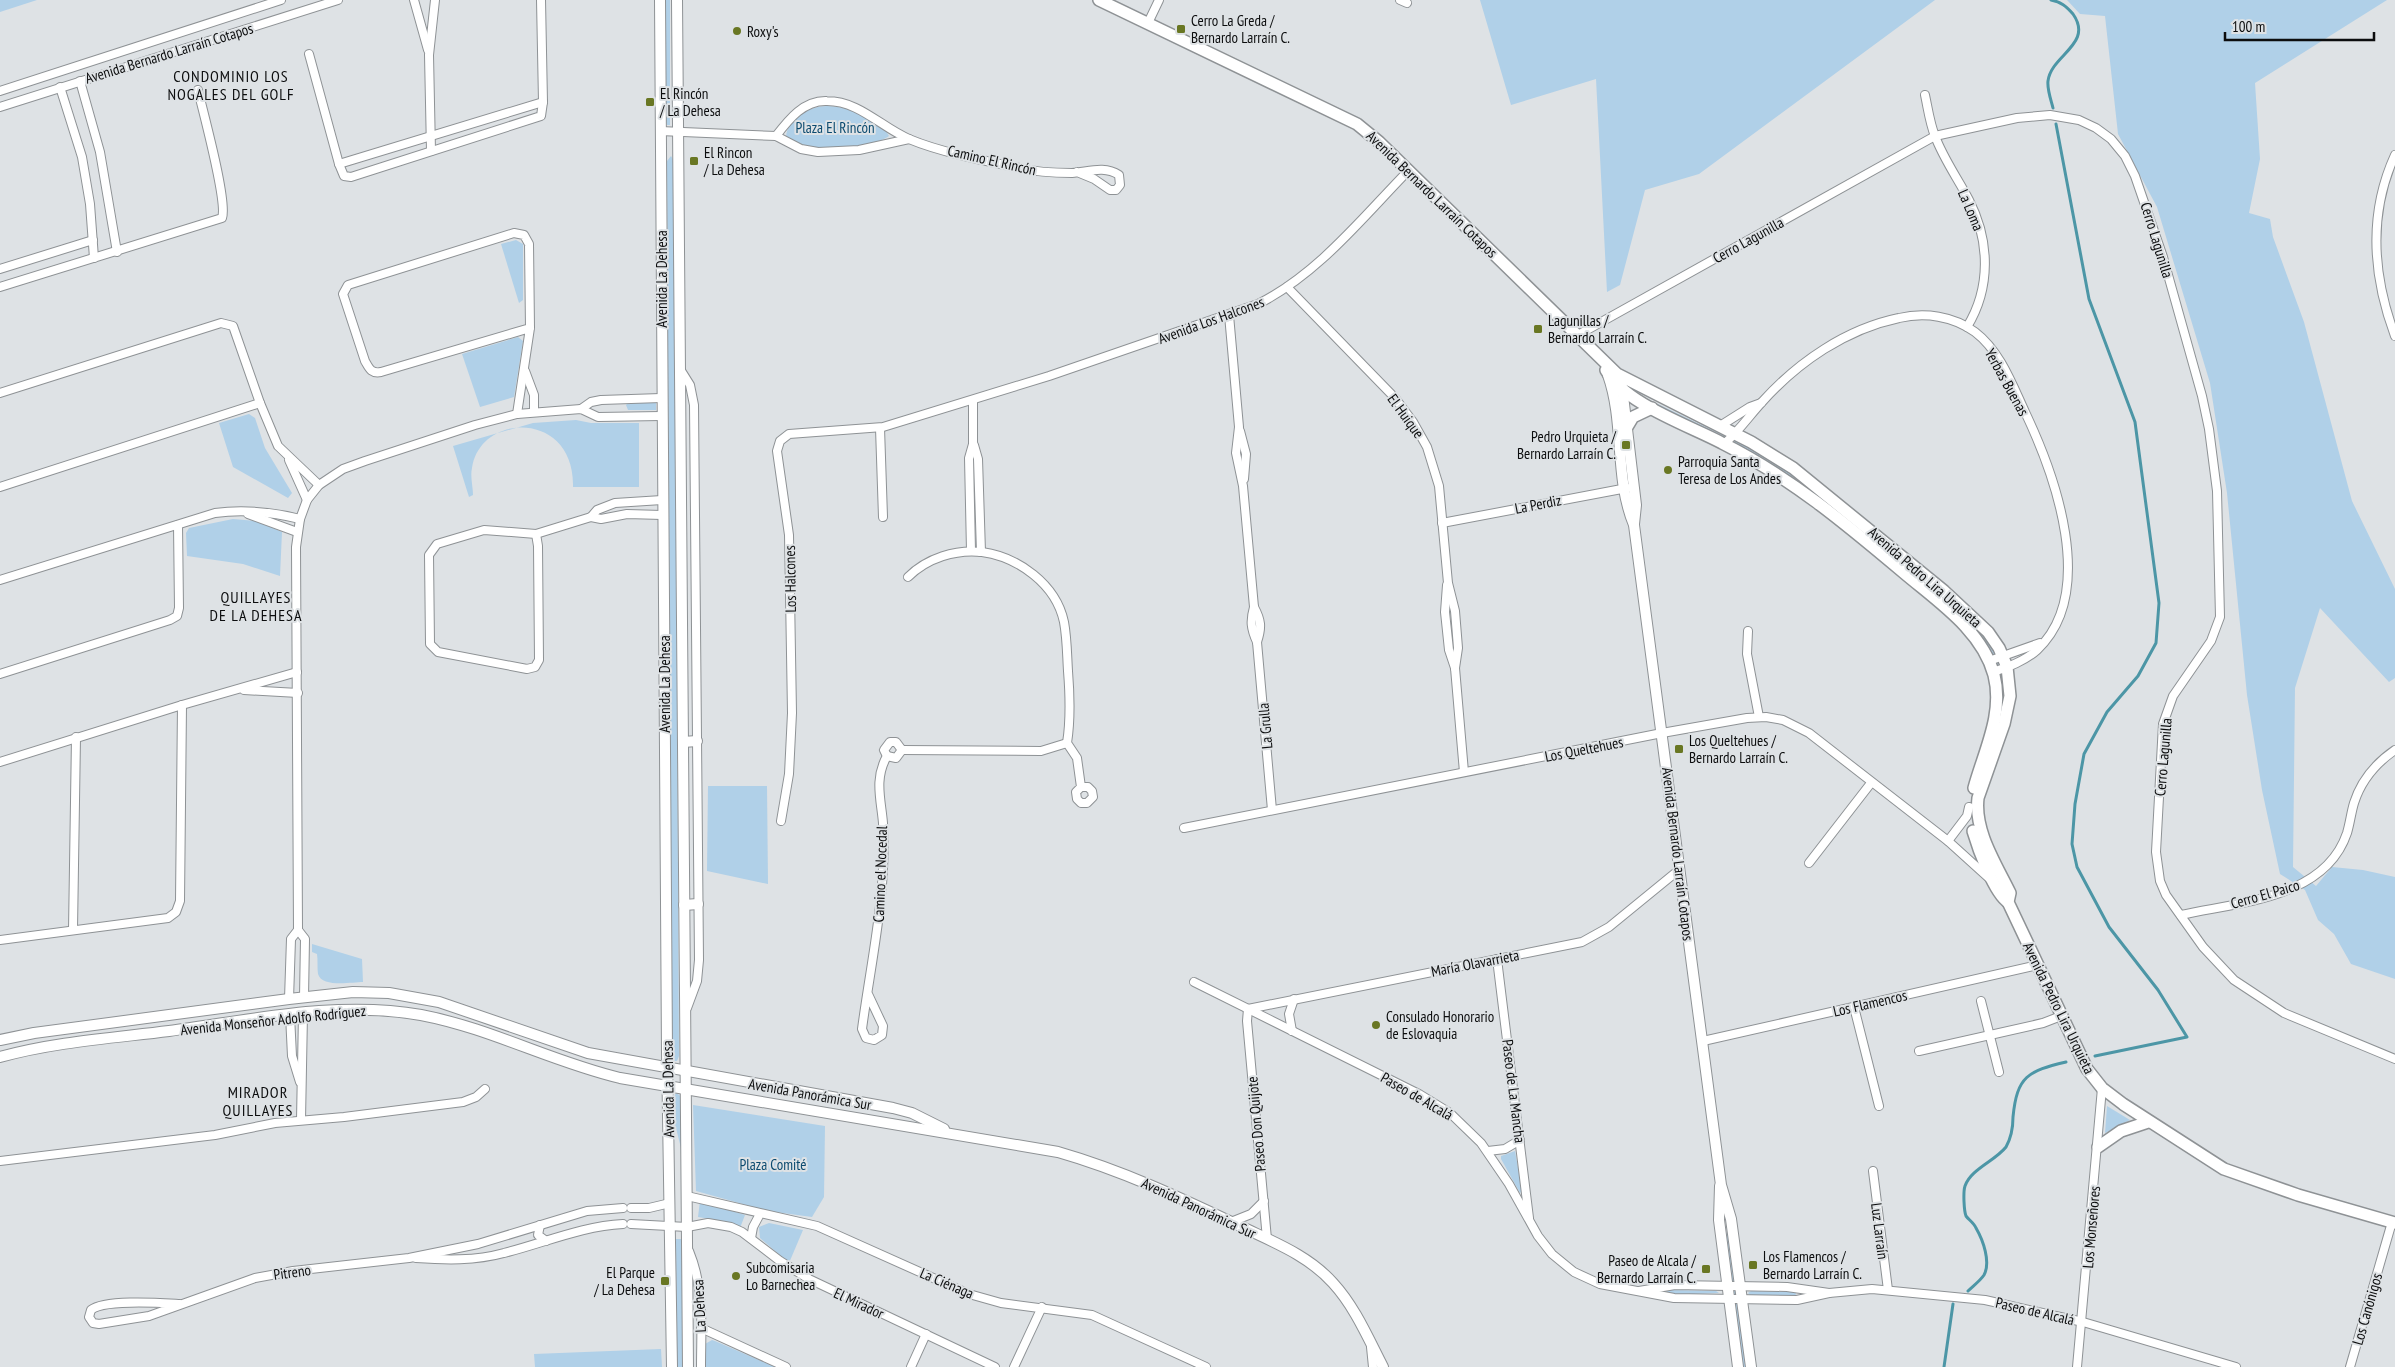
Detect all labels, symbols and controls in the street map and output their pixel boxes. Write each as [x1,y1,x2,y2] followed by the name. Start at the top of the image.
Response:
[2225,10,2374,42] scale bar
[1191,11,1290,47] place label: Cerro La Greda / Bernardo Larraín C.
[2232,17,2265,36] text: 100 m
[83,18,255,88] street label: Avenida Bernardo Larraín Cotapos
[747,22,779,41] place label: Roxy's
[1175,23,1187,35] marker: Cerro La Greda / Bernardo Larraín C.
[731,25,743,37] marker: Roxy's
[167,66,295,104] district label: CONDOMINIO LOS NOGALES DEL GOLF
[659,84,721,120] place label: El Rincón / La Dehesa
[644,96,656,108] marker: El Rincón / La Dehesa
[795,118,875,137] park label: Plaza El Rincón
[1363,126,1501,262] street label: Avenida Bernardo Larraín Cotapos
[946,141,1038,179] street label: Camino El Rincón
[703,143,765,179] place label: El Rincon / La Dehesa
[688,155,700,167] marker: El Rincon / La Dehesa
[1954,186,1988,234] street label: La Loma
[2136,200,2178,280] street label: Cerro Lagunilla
[1709,213,1787,267] street label: Cerro Lagunilla
[652,230,671,328] street label: Avenida La Dehesa
[1155,292,1267,348] street label: Avenida Los Halcones
[1548,311,1647,347] place label: Lagunillas / Bernardo Larraín C.
[1532,323,1544,335] marker: Lagunillas / Bernardo Larraín C.
[1981,345,2033,419] street label: Yerbas Buenas
[1384,390,1428,442] street label: El Huique
[1517,427,1617,463] place label: Pedro Urquieta / Bernardo Larraín C.
[1620,439,1632,451] marker: Pedro Urquieta / Bernardo Larraín C.
[1678,452,1781,488] place label: Parroquia Santa Teresa de Los Andes
[1662,464,1674,476] marker: Parroquia Santa Teresa de Los Andes
[1513,490,1563,518] street label: La Perdiz
[1864,523,1986,631] street label: Avenida Pedro Lira Urquieta
[780,545,800,613] street label: Los Halcones
[210,587,302,625] district label: QUILLAYES DE LA DEHESA
[655,635,674,733] street label: Avenida La Dehesa
[1254,702,1276,750] street label: La Grulla
[2150,717,2176,797] street label: Cerro Lagunilla
[1689,731,1788,767] place label: Los Queltehues / Bernardo Larraín C.
[1543,732,1625,766] street label: Los Queltehues
[1673,743,1685,755] marker: Los Queltehues / Bernardo Larraín C.
[1658,766,1698,942] street label: Avenida Bernardo Larraín Cotapos
[869,825,891,923] street label: Camino el Nocedal
[2228,875,2302,913] street label: Cerro El Paico
[2019,939,2099,1077] street label: Avenida Pedro Lira Urquieta
[1429,945,1521,981] street label: María Olavarrieta
[1831,985,1909,1021] street label: Los Flamencos
[179,1001,367,1039] street label: Avenida Monseñor Adolfo Rodríguez
[1386,1007,1494,1043] place label: Consulado Honorario de Eslovaquia
[1370,1019,1382,1031] marker: Consulado Honorario de Eslovaquia
[1498,1038,1530,1144] street label: Paseo de La Mancha
[658,1040,678,1138] street label: Avenida La Dehesa
[1378,1068,1456,1124] street label: Paseo de Alcalá
[747,1074,874,1114] street label: Avenida Panorámica Sur
[1242,1076,1270,1172] street label: Paseo Don Quijote
[223,1082,293,1120] district label: MIRADOR QUILLAYES
[740,1155,807,1174] park label: Plaza Comité
[1139,1173,1260,1243] street label: Avenida Panorámica Sur
[2078,1185,2104,1269] street label: Los Monseñores
[1867,1202,1893,1260] street label: Luz Larraín
[1763,1247,1862,1283] place label: Los Flamencos / Bernardo Larraín C.
[1597,1251,1697,1287] place label: Paseo de Alcala / Bernardo Larraín C.
[746,1258,815,1294] place label: Subcomisaria Lo Barnechea
[1747,1259,1759,1271] marker: Los Flamencos / Bernardo Larraín C.
[272,1260,312,1284] street label: Pitreno
[593,1263,655,1299] place label: El Parque / La Dehesa
[917,1263,977,1303] street label: La Ciénaga
[1700,1263,1712,1275] marker: Paseo de Alcala / Bernardo Larraín C.
[730,1270,742,1282] marker: Subcomisaria Lo Barnechea
[2348,1271,2386,1347] street label: Los Canónigos
[659,1275,671,1287] marker: El Parque / La Dehesa
[688,1279,710,1333] street label: La Dehesa
[831,1283,888,1323] street label: El Mirador
[1994,1293,2076,1329] street label: Paseo de Alcalá

